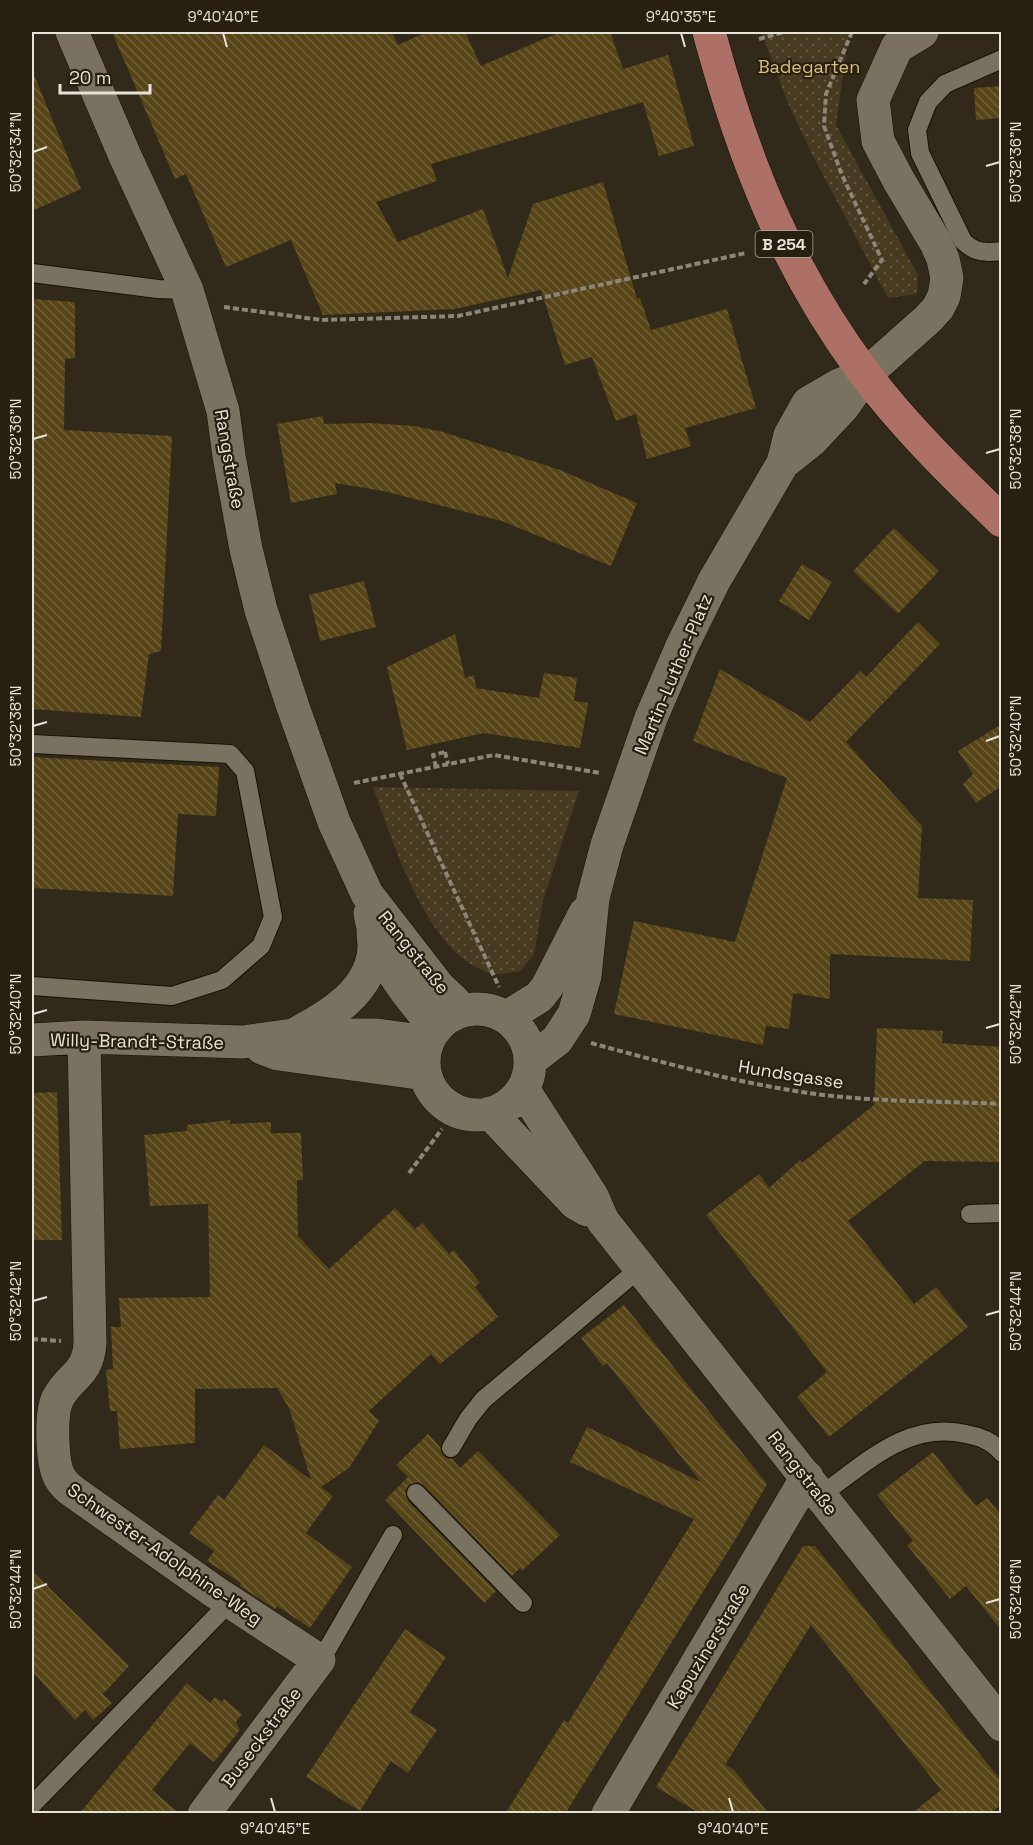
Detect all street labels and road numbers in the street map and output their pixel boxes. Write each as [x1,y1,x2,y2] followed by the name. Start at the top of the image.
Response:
[756,231,812,257] road number: B 254
[210,407,250,511] street label: Rangstraße
[629,590,717,758] street label: Martin-Luther-Platz
[373,906,455,998] street label: Rangstraße
[50,1028,224,1054] street label: Willy-Brandt-Straße
[737,1054,845,1094] street label: Hundsgasse
[763,1426,843,1520] street label: Rangstraße
[63,1478,267,1630] street label: Schwester-Adolphine-Weg
[661,1579,755,1713] street label: Kapuzinerstraße
[216,1682,306,1792] street label: Buseckstraße

